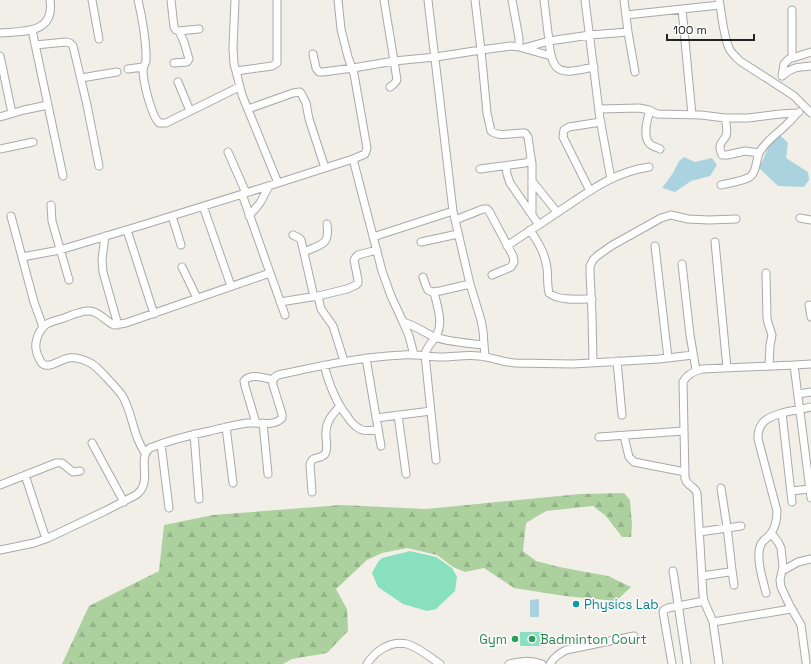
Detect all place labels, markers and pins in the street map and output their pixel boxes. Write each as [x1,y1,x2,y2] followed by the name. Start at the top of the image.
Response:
[584,596,659,613] place label: Physics Lab
[571,599,581,609] marker: Physics Lab
[479,631,507,648] place label: Gym
[540,631,647,648] place label: Badminton Court
[510,634,520,644] marker: Gym
[527,634,537,644] marker: Badminton Court

